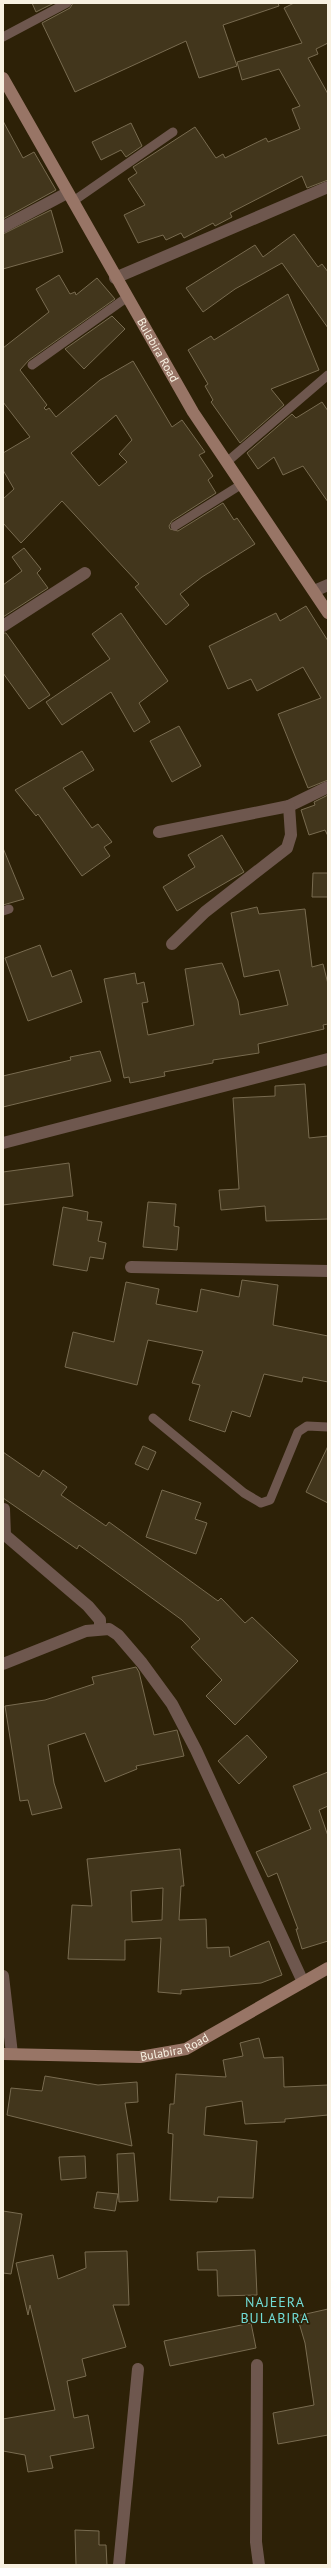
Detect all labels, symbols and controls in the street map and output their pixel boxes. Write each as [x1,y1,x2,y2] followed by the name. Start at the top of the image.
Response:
[134,315,182,385] street label: Bulabira Road
[139,2030,211,2064] street label: Bulabira Road
[240,2293,310,2327] district label: NAJEERA BULABIRA

